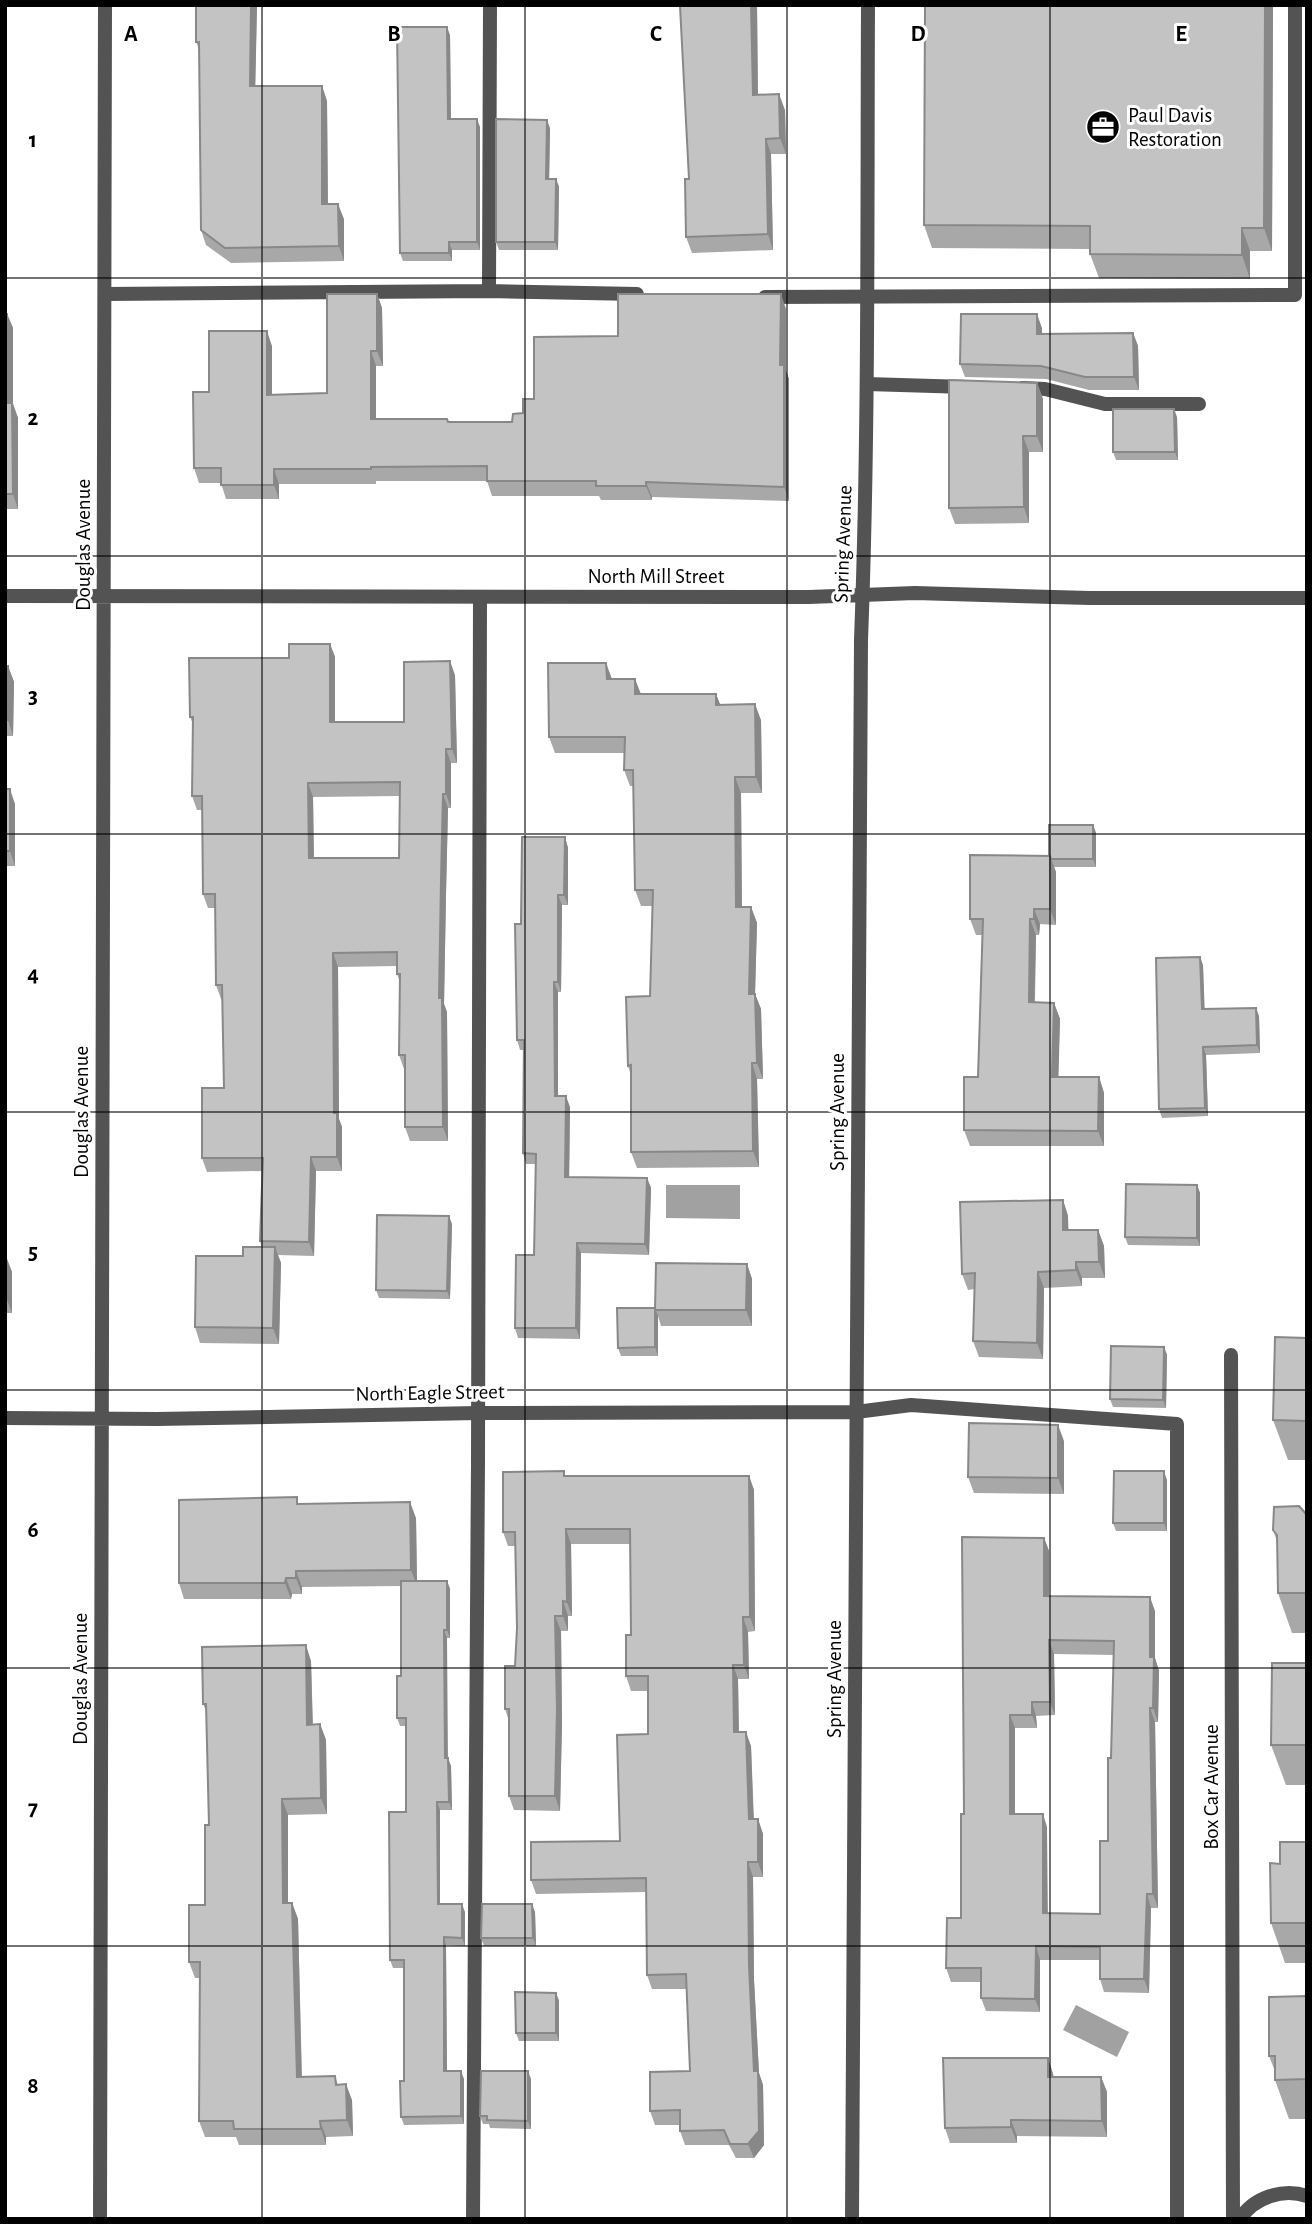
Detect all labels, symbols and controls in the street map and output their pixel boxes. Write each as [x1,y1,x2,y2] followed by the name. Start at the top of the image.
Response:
[124,23,138,46] text: A
[387,23,401,46] text: B
[650,23,662,46] text: C
[910,23,926,46] text: D
[1175,23,1187,46] text: E
[1128,105,1222,150] place label: Paul Davis Restoration
[1084,108,1122,146] office icon: Paul Davis Restoration
[29,129,37,152] text: 1
[28,407,39,430] text: 2
[73,479,94,611] street label: Douglas Avenue
[830,485,856,603] street label: Spring Avenue
[588,566,725,587] street label: North Mill Street
[28,685,38,708] text: 3
[27,963,39,986] text: 4
[71,1046,92,1178] street label: Douglas Avenue
[827,1053,848,1171] street label: Spring Avenue
[28,1241,38,1264] text: 5
[355,1381,505,1405] street label: North Eagle Street
[27,1519,39,1542] text: 6
[70,1613,91,1745] street label: Douglas Avenue
[824,1620,845,1738] street label: Spring Avenue
[1201,1724,1222,1850] street label: Box Car Avenue
[28,1797,38,1820] text: 7
[27,2075,39,2098] text: 8

